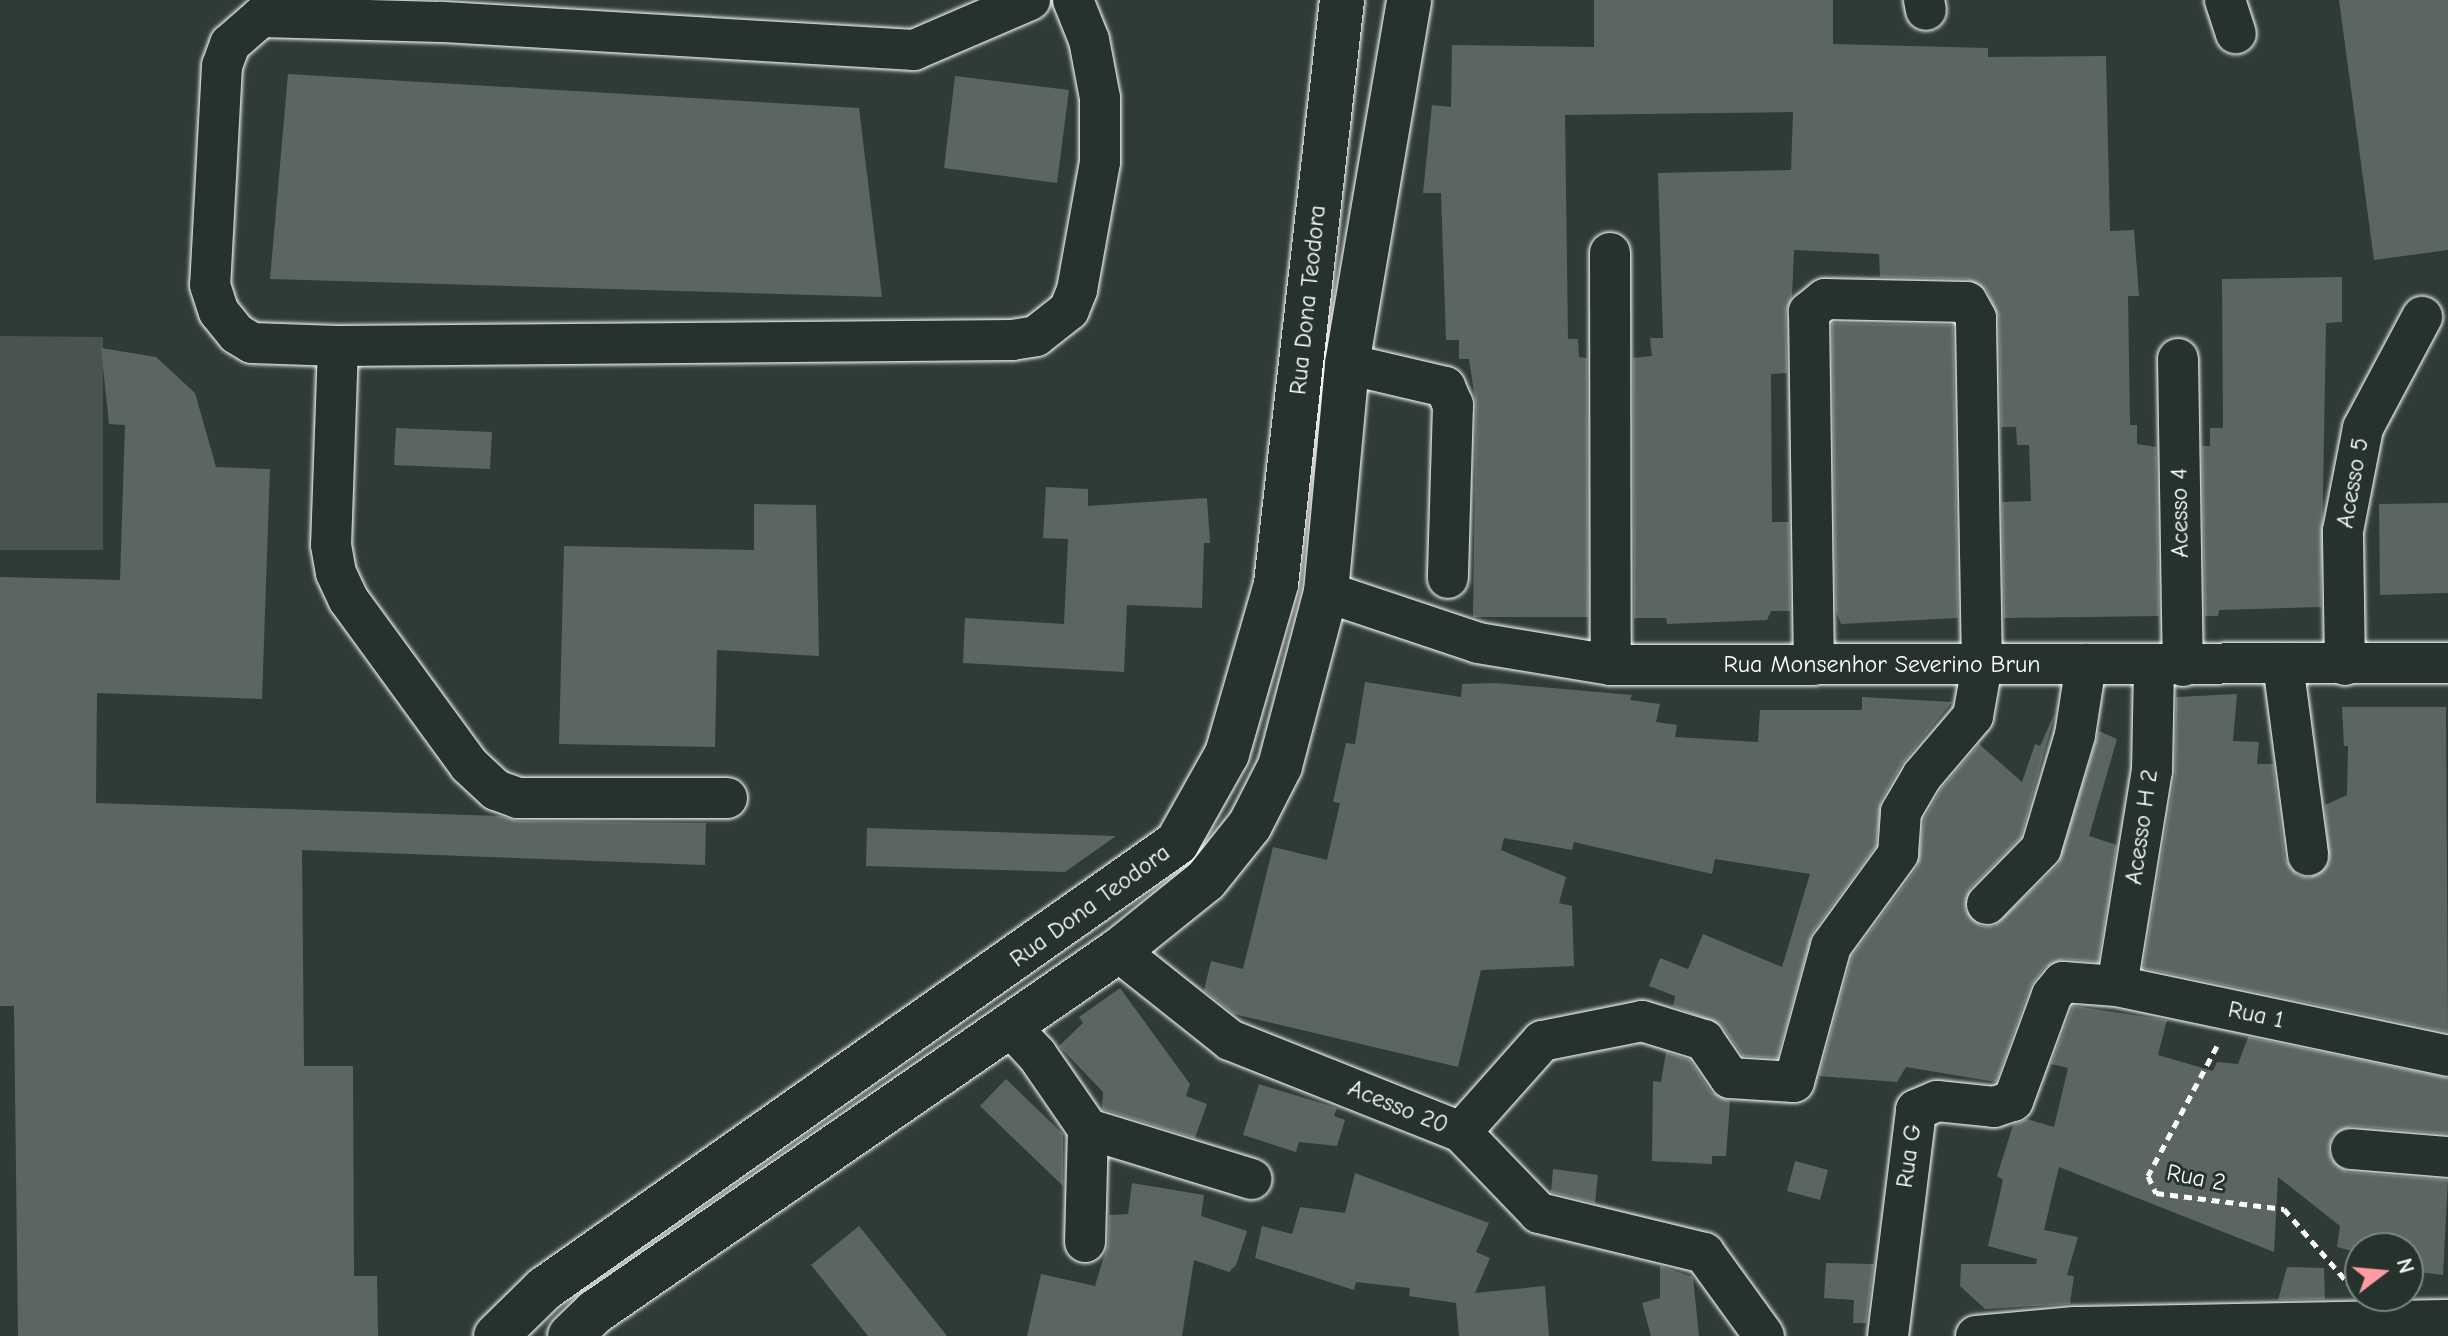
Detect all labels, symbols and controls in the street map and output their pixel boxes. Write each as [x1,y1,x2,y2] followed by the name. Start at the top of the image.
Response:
[1284,204,1332,396] street label: Rua Dona Teodora
[2331,436,2375,530] street label: Acesso 5
[2165,468,2195,558] street label: Acesso 4
[1723,651,2041,679] street label: Rua Monsenhor Severino Brun
[2120,768,2164,886] street label: Acesso H 2
[1004,838,1176,974] street label: Rua Dona Teodora
[2225,995,2287,1035] street label: Rua 1
[1344,1074,1452,1140] street label: Acesso 20
[1890,1122,1928,1190] street label: Rua G
[2164,1158,2228,1198] street label: Rua 2
[2344,1232,2424,1312] north arrow
[2391,1255,2420,1276] text: N

